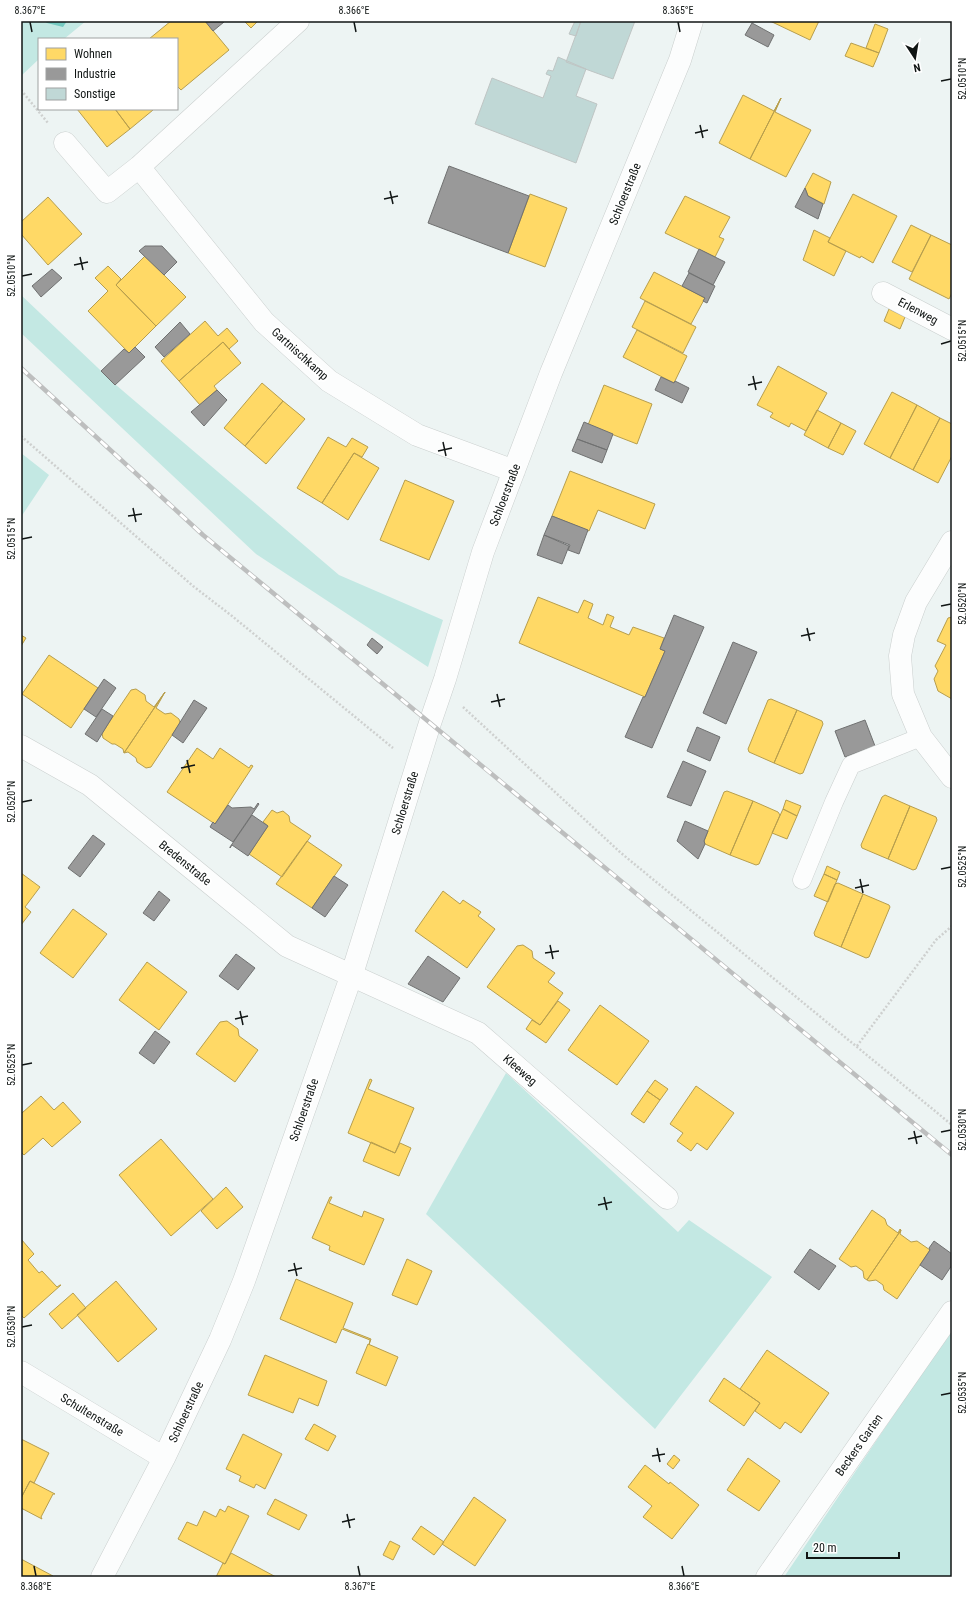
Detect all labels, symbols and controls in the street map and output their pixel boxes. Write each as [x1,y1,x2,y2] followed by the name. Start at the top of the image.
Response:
[14,5,46,16] text: 8.367°E
[338,5,370,16] text: 8.366°E
[662,5,694,16] text: 8.365°E
[38,38,178,110] legend
[895,38,935,78] north arrow
[74,47,112,61] text: Wohnen
[957,58,968,100] text: 52.0510°N
[912,60,922,74] text: N
[74,67,116,81] text: Industrie
[74,87,116,101] text: Sonstige
[606,161,644,227] street label: Schloerstraße
[6,255,17,297] text: 52.0510°N
[896,295,940,327] street label: Erlenweg
[957,320,968,362] text: 52.0515°N
[269,325,331,383] street label: Gartnischkamp
[487,461,523,528] street label: Schloerstraße
[6,518,17,560] text: 52.0515°N
[957,583,968,625] text: 52.0520°N
[389,769,421,836] street label: Schloerstraße
[6,781,17,823] text: 52.0520°N
[156,838,214,889] street label: Bredenstraße
[957,846,968,888] text: 52.0525°N
[6,1044,17,1086] text: 52.0525°N
[500,1052,540,1088] street label: Kleeweg
[287,1076,321,1143] street label: Schloerstraße
[957,1109,968,1151] text: 52.0530°N
[6,1306,17,1348] text: 52.0530°N
[957,1372,968,1414] text: 52.0535°N
[166,1379,206,1445] street label: Schloerstraße
[58,1391,126,1440] street label: Schultenstraße
[833,1411,886,1479] street label: Beckers Garten
[807,1534,899,1560] scale bar
[813,1541,837,1555] text: 20 m
[20,1581,52,1592] text: 8.368°E
[344,1581,376,1592] text: 8.367°E
[668,1581,700,1592] text: 8.366°E

